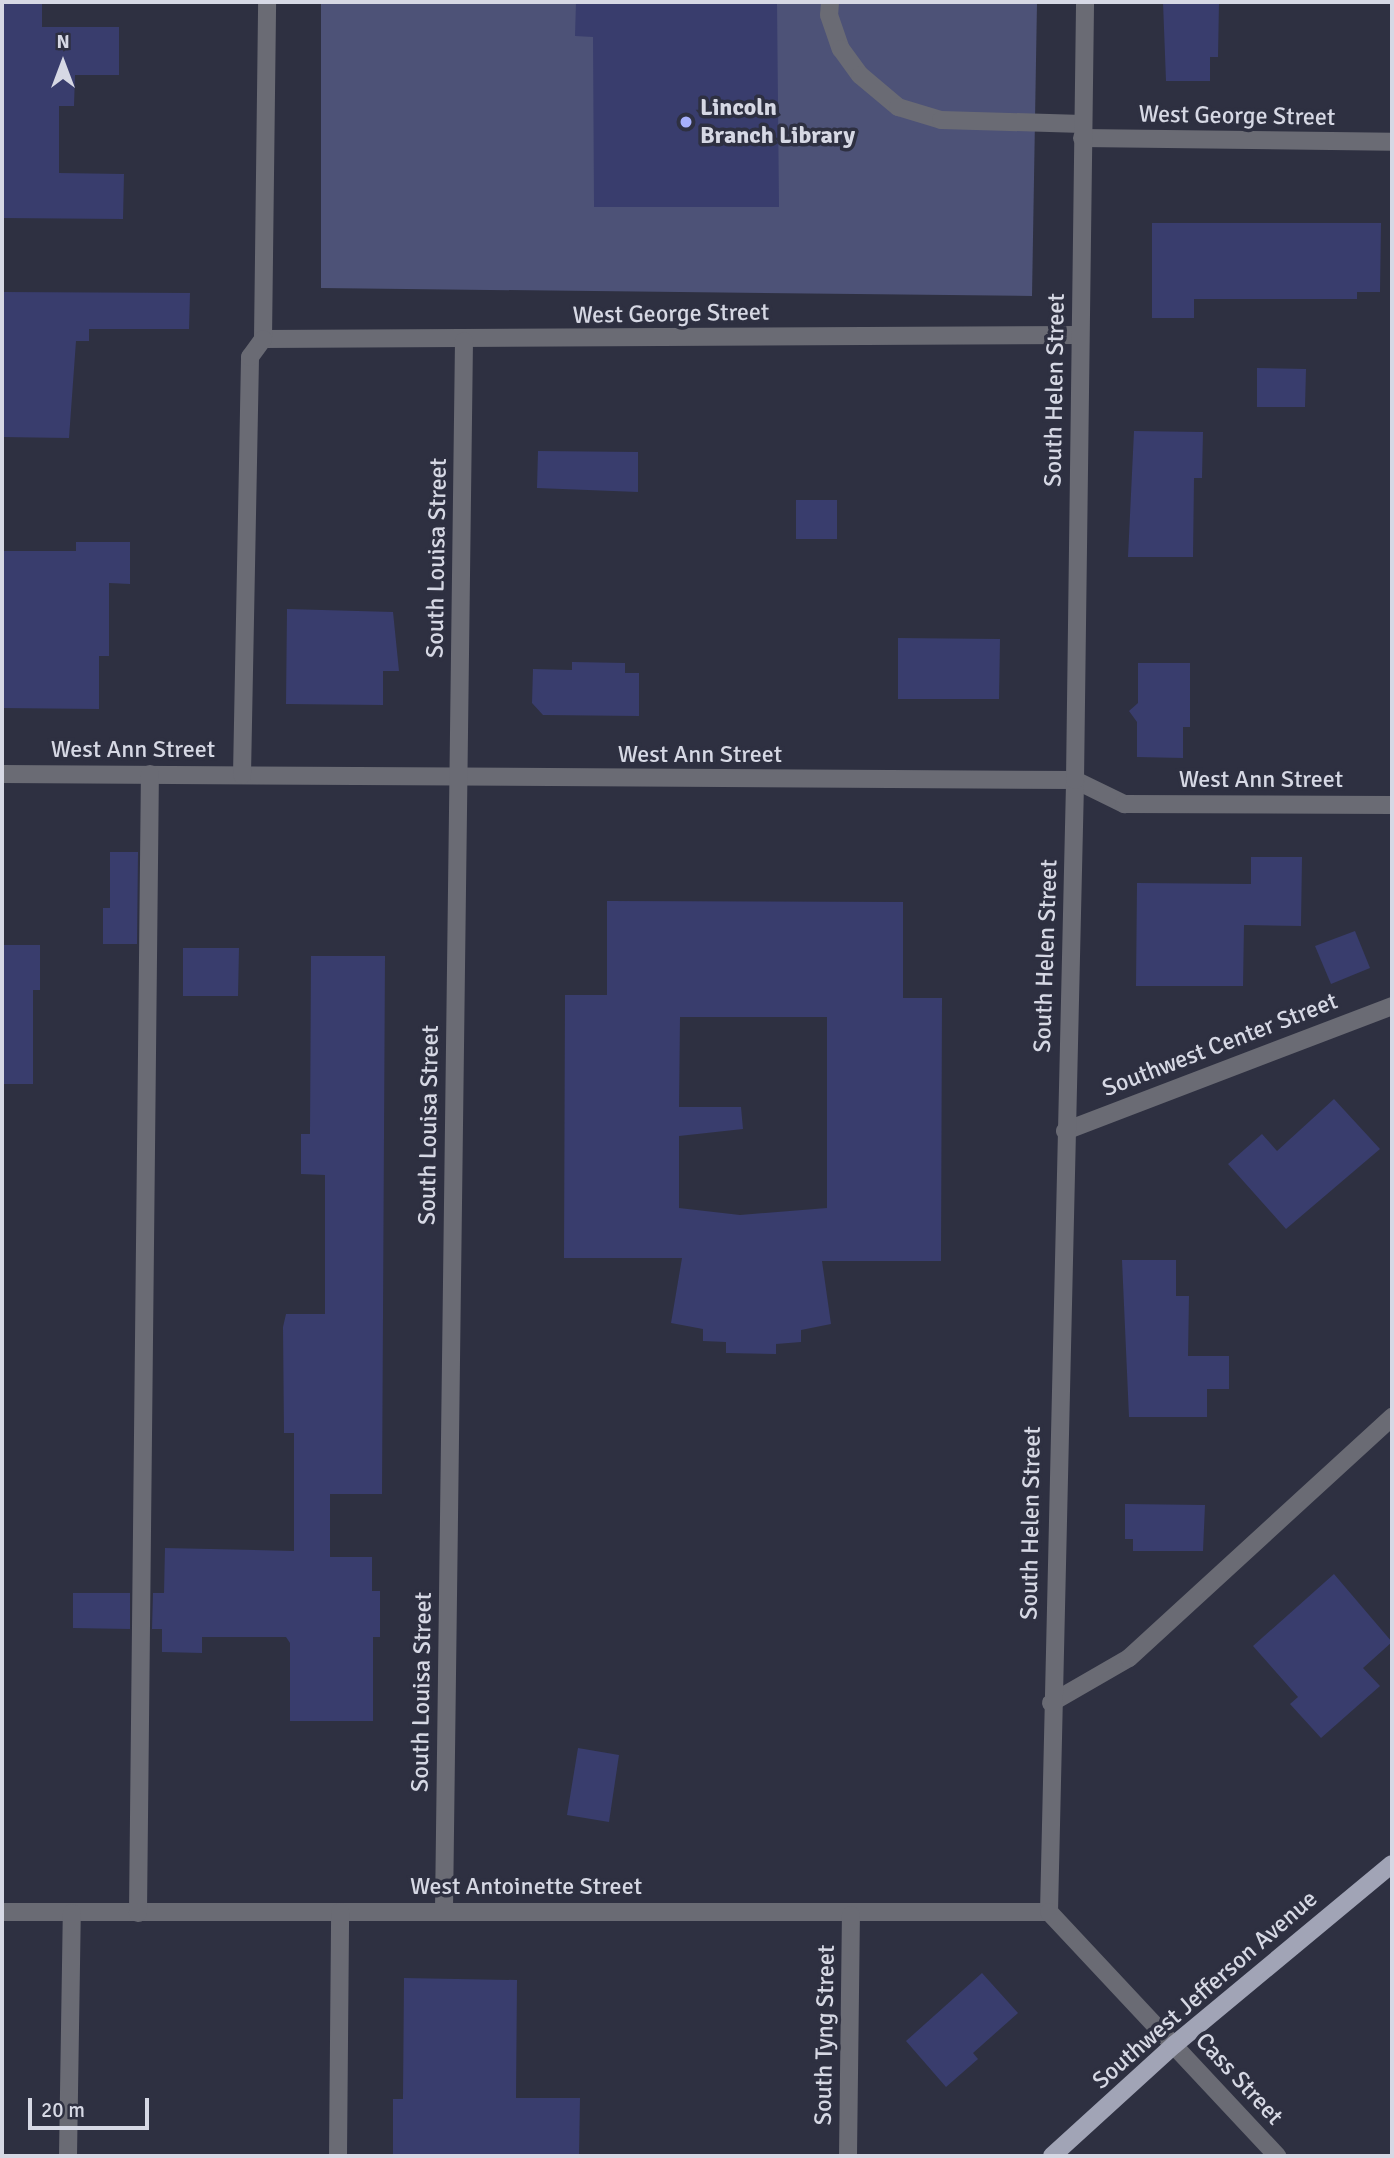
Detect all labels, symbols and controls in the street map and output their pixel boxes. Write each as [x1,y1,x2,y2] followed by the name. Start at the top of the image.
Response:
[28,28,98,98] north arrow
[56,30,70,54] text: N
[700,94,855,150] place label: Lincoln Branch Library
[1138,100,1336,132] street label: West George Street
[678,114,694,130] marker: Lincoln Branch Library
[1039,293,1071,487] street label: South Helen Street
[572,298,770,330] street label: West George Street
[421,458,453,658] street label: South Louisa Street
[51,736,215,764] street label: West Ann Street
[618,741,782,769] street label: West Ann Street
[1179,766,1343,794] street label: West Ann Street
[1028,859,1064,1053] street label: South Helen Street
[1098,987,1342,1103] street label: Southwest Center Street
[413,1025,445,1225] street label: South Louisa Street
[1015,1426,1047,1620] street label: South Helen Street
[406,1592,438,1792] street label: South Louisa Street
[410,1873,642,1901] street label: West Antoinette Street
[1087,1885,1323,2095] street label: Southwest Jefferson Avenue
[809,1944,841,2126] street label: South Tyng Street
[1189,2027,1289,2131] street label: Cass Street
[32,2084,152,2128] scale bar
[41,2097,85,2123] text: 20 m

